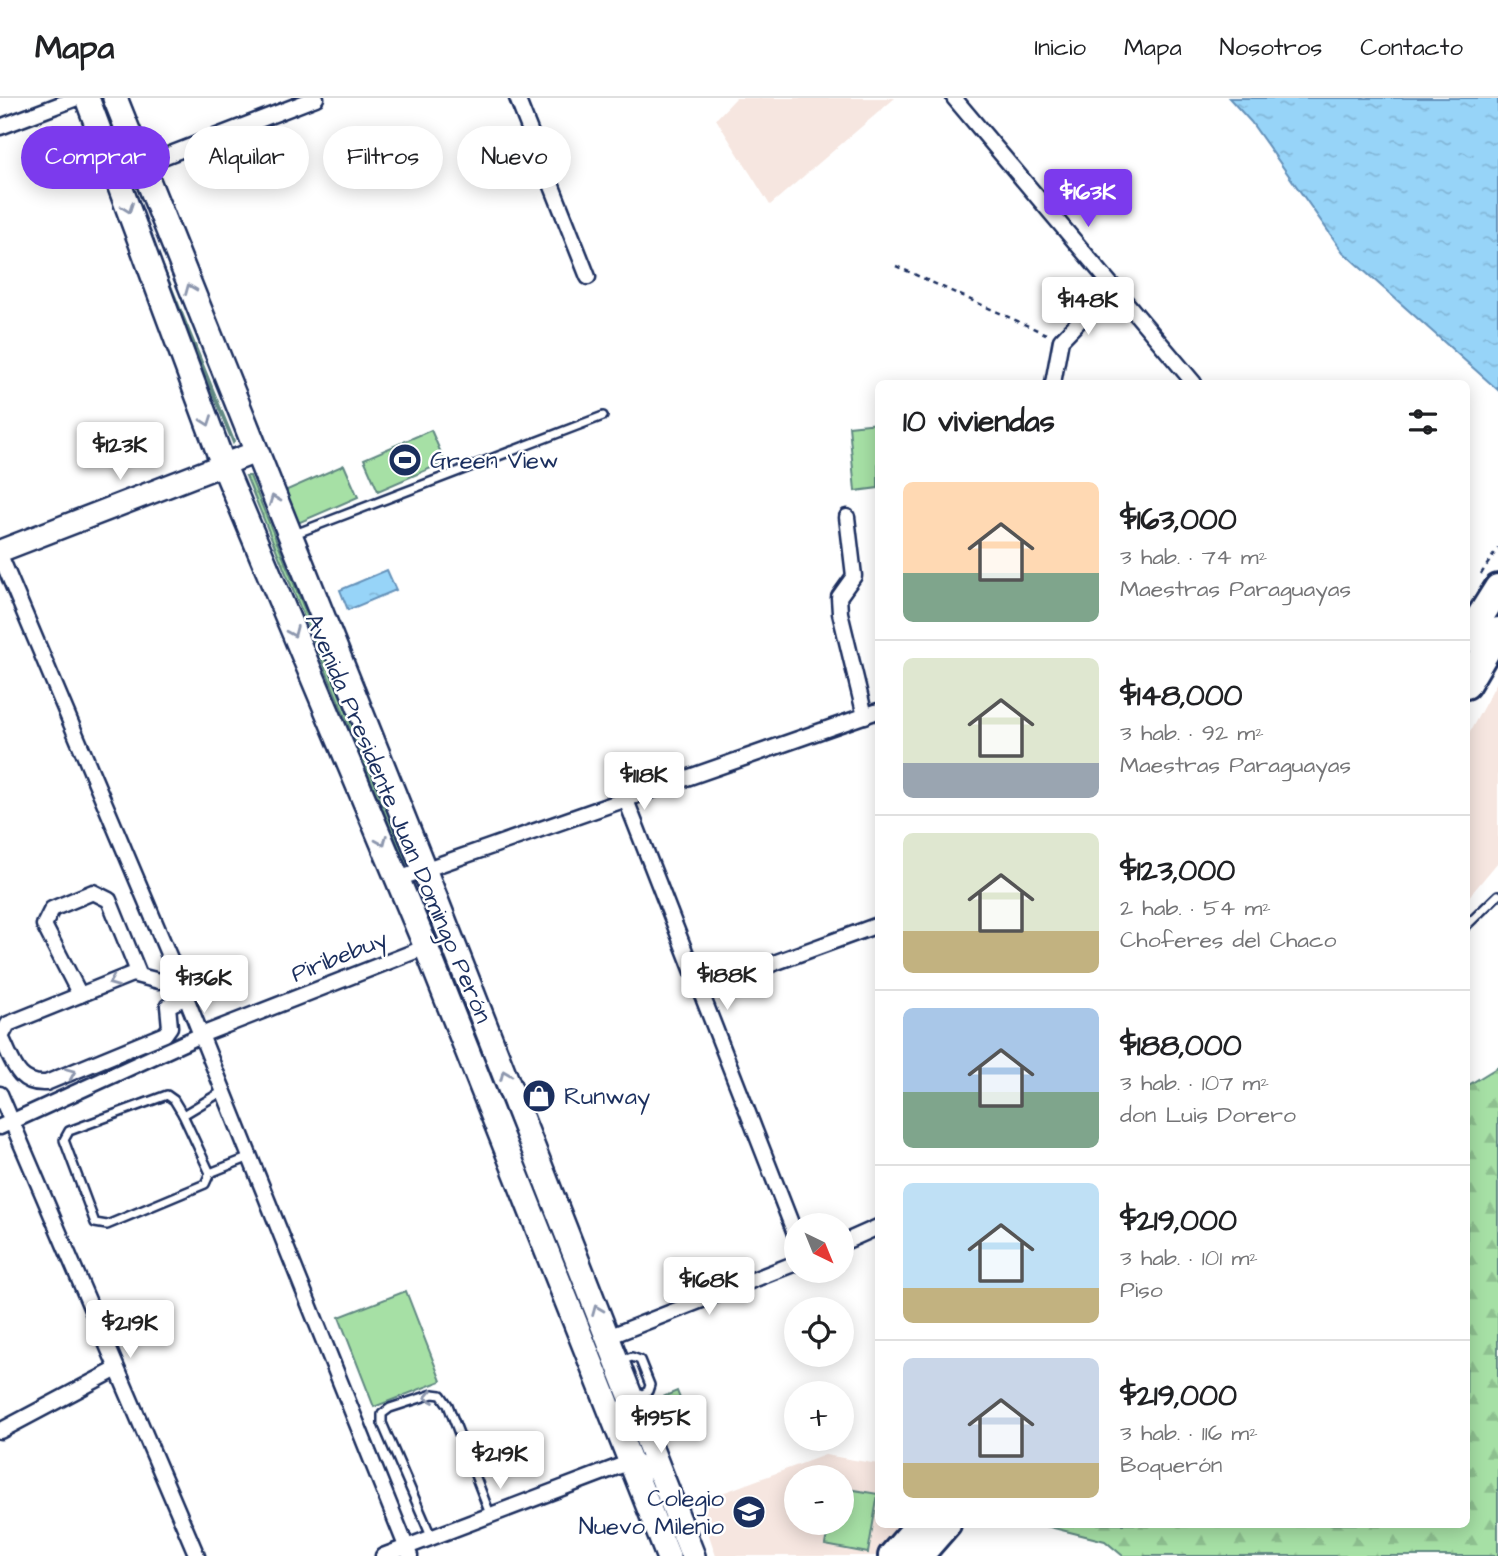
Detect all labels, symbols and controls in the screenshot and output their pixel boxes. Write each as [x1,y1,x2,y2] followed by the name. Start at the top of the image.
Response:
[35,25,114,71] text: Mapa
[1034,31,1086,65] text: Inicio
[1124,31,1182,65] text: Mapa
[1220,31,1322,65] text: Nosotros
[1360,31,1463,65] text: Contacto
[21,126,170,189] chip: Comprar
[184,126,309,189] chip: Alquilar
[323,126,443,189] chip: Filtros
[457,126,571,189] chip: Nuevo
[1039,170,1137,229] pin: $163K
[1060,176,1116,208] text: $163K
[120,201,134,213] one-way arrow
[1039,278,1137,337] pin: $148K
[185,284,199,296] one-way arrow
[1058,284,1118,316] text: $148K
[903,401,1055,443] text: 10 viviendas
[1404,403,1442,441] icon: filters
[199,415,213,427] one-way arrow
[71,422,169,482] pin: $123K
[93,429,147,461] text: $123K
[386,441,424,479] sports icon: Green View
[430,444,559,478] place label: Green View
[269,495,283,507] one-way arrow
[1120,499,1237,541] text: $163,000
[959,510,1043,594] icon: home
[1120,541,1267,573] text: 3 hab. · 74 m²
[1120,573,1351,605] text: Maestras Paraguayas
[295,608,500,1029] street label: Avenida Presidente Juan Domingo Perón
[285,625,299,637] one-way arrow
[1120,675,1243,717] text: $148,000
[959,686,1043,770] icon: home
[1120,717,1264,749] text: 3 hab. · 92 m²
[1120,749,1351,781] text: Maestras Paraguayas
[595,752,693,812] pin: $118K
[620,759,668,791] text: $118K
[373,835,387,847] one-way arrow
[1120,850,1235,892] text: $123,000
[959,861,1043,945] icon: home
[1120,892,1271,924] text: 2 hab. · 54 m²
[286,922,393,993] street label: Piribebuy
[1120,924,1337,956] text: Choferes del Chaco
[678,953,776,1012] pin: $188K
[155,956,253,1015] pin: $136K
[697,959,757,991] text: $188K
[176,962,232,994] text: $136K
[108,973,120,987] one-way arrow
[1120,1025,1242,1067] text: $188,000
[959,1036,1043,1120] icon: home
[64,1067,76,1081] one-way arrow
[1120,1067,1269,1099] text: 3 hab. · 107 m²
[500,1070,514,1082] one-way arrow
[520,1077,558,1115] shop icon: Runway
[564,1080,650,1115] place label: Runway
[1120,1099,1296,1131] text: don Luis Dorero
[1120,1200,1237,1242] text: $219,000
[959,1211,1043,1295] icon: home
[784,1213,854,1283] north arrow
[784,1213,854,1535] map controls
[1120,1242,1258,1274] text: 3 hab. · 101 m²
[660,1258,758,1317] pin: $168K
[679,1264,739,1296] text: $168K
[1120,1274,1163,1306] text: Piso
[784,1297,854,1367] button: locate
[81,1300,179,1360] pin: $219K
[592,1304,606,1316] one-way arrow
[102,1307,158,1339] text: $219K
[1120,1375,1237,1417] text: $219,000
[784,1381,854,1451] button: +
[959,1386,1043,1470] icon: home
[423,1389,434,1404] one-way arrow
[612,1396,710,1455] pin: $195K
[631,1402,691,1434] text: $195K
[1120,1417,1258,1449] text: 3 hab. · 116 m²
[451,1432,549,1491] pin: $219K
[472,1438,528,1470] text: $219K
[1120,1449,1222,1481] text: Boquerón
[784,1465,854,1535] button: −
[579,1482,724,1544] place label: Colegio Nuevo Milenio
[730,1493,768,1531] school or university icon: Colegio Nuevo Milenio

